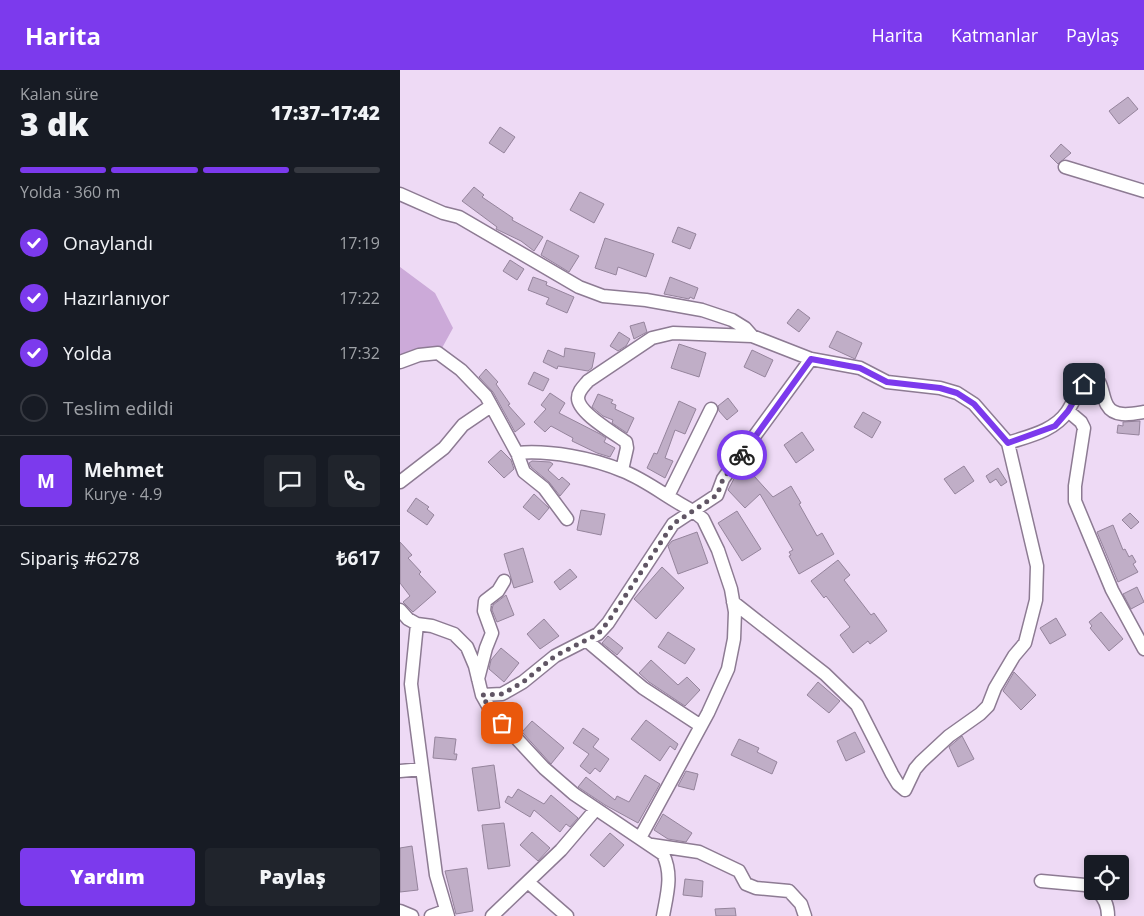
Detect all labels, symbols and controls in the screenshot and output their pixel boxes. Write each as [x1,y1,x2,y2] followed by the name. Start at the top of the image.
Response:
[25,19,101,52] text: Harita
[871,23,923,47] text: Harita
[951,23,1038,47] text: Katmanlar
[1066,23,1119,47] text: Paylaş
[20,83,99,105] text: Kalan süre
[270,100,380,126] text: 17:37–17:42
[20,102,89,145] text: 3 dk
[20,181,120,203] text: Yolda · 360 m
[20,229,48,257] icon: check
[63,230,153,256] text: Onaylandı
[339,232,380,254] text: 17:19
[20,284,48,312] icon: check
[63,285,170,311] text: Hazırlanıyor
[339,287,380,309] text: 17:22
[20,339,48,367] icon: check
[63,340,112,366] text: Yolda
[339,342,380,364] text: 17:32
[1063,363,1105,405] pin
[1070,370,1098,398] icon: home
[63,395,174,421] text: Teslim edildi
[717,430,767,480] courier
[728,441,756,469] icon: bike
[264,455,316,507] button: chat
[328,455,380,507] button: phone
[84,457,164,483] text: Mehmet
[37,468,55,494] text: M
[84,483,162,505] text: Kurye · 4.9
[20,545,140,571] text: Sipariş #6278
[337,545,380,571] text: ₺617
[481,702,523,744] pin
[488,709,516,737] icon: bag
[20,848,195,906] button: Yardım
[205,848,380,906] button: Paylaş
[1084,855,1129,900] map controls
[1084,855,1129,900] button: locate

